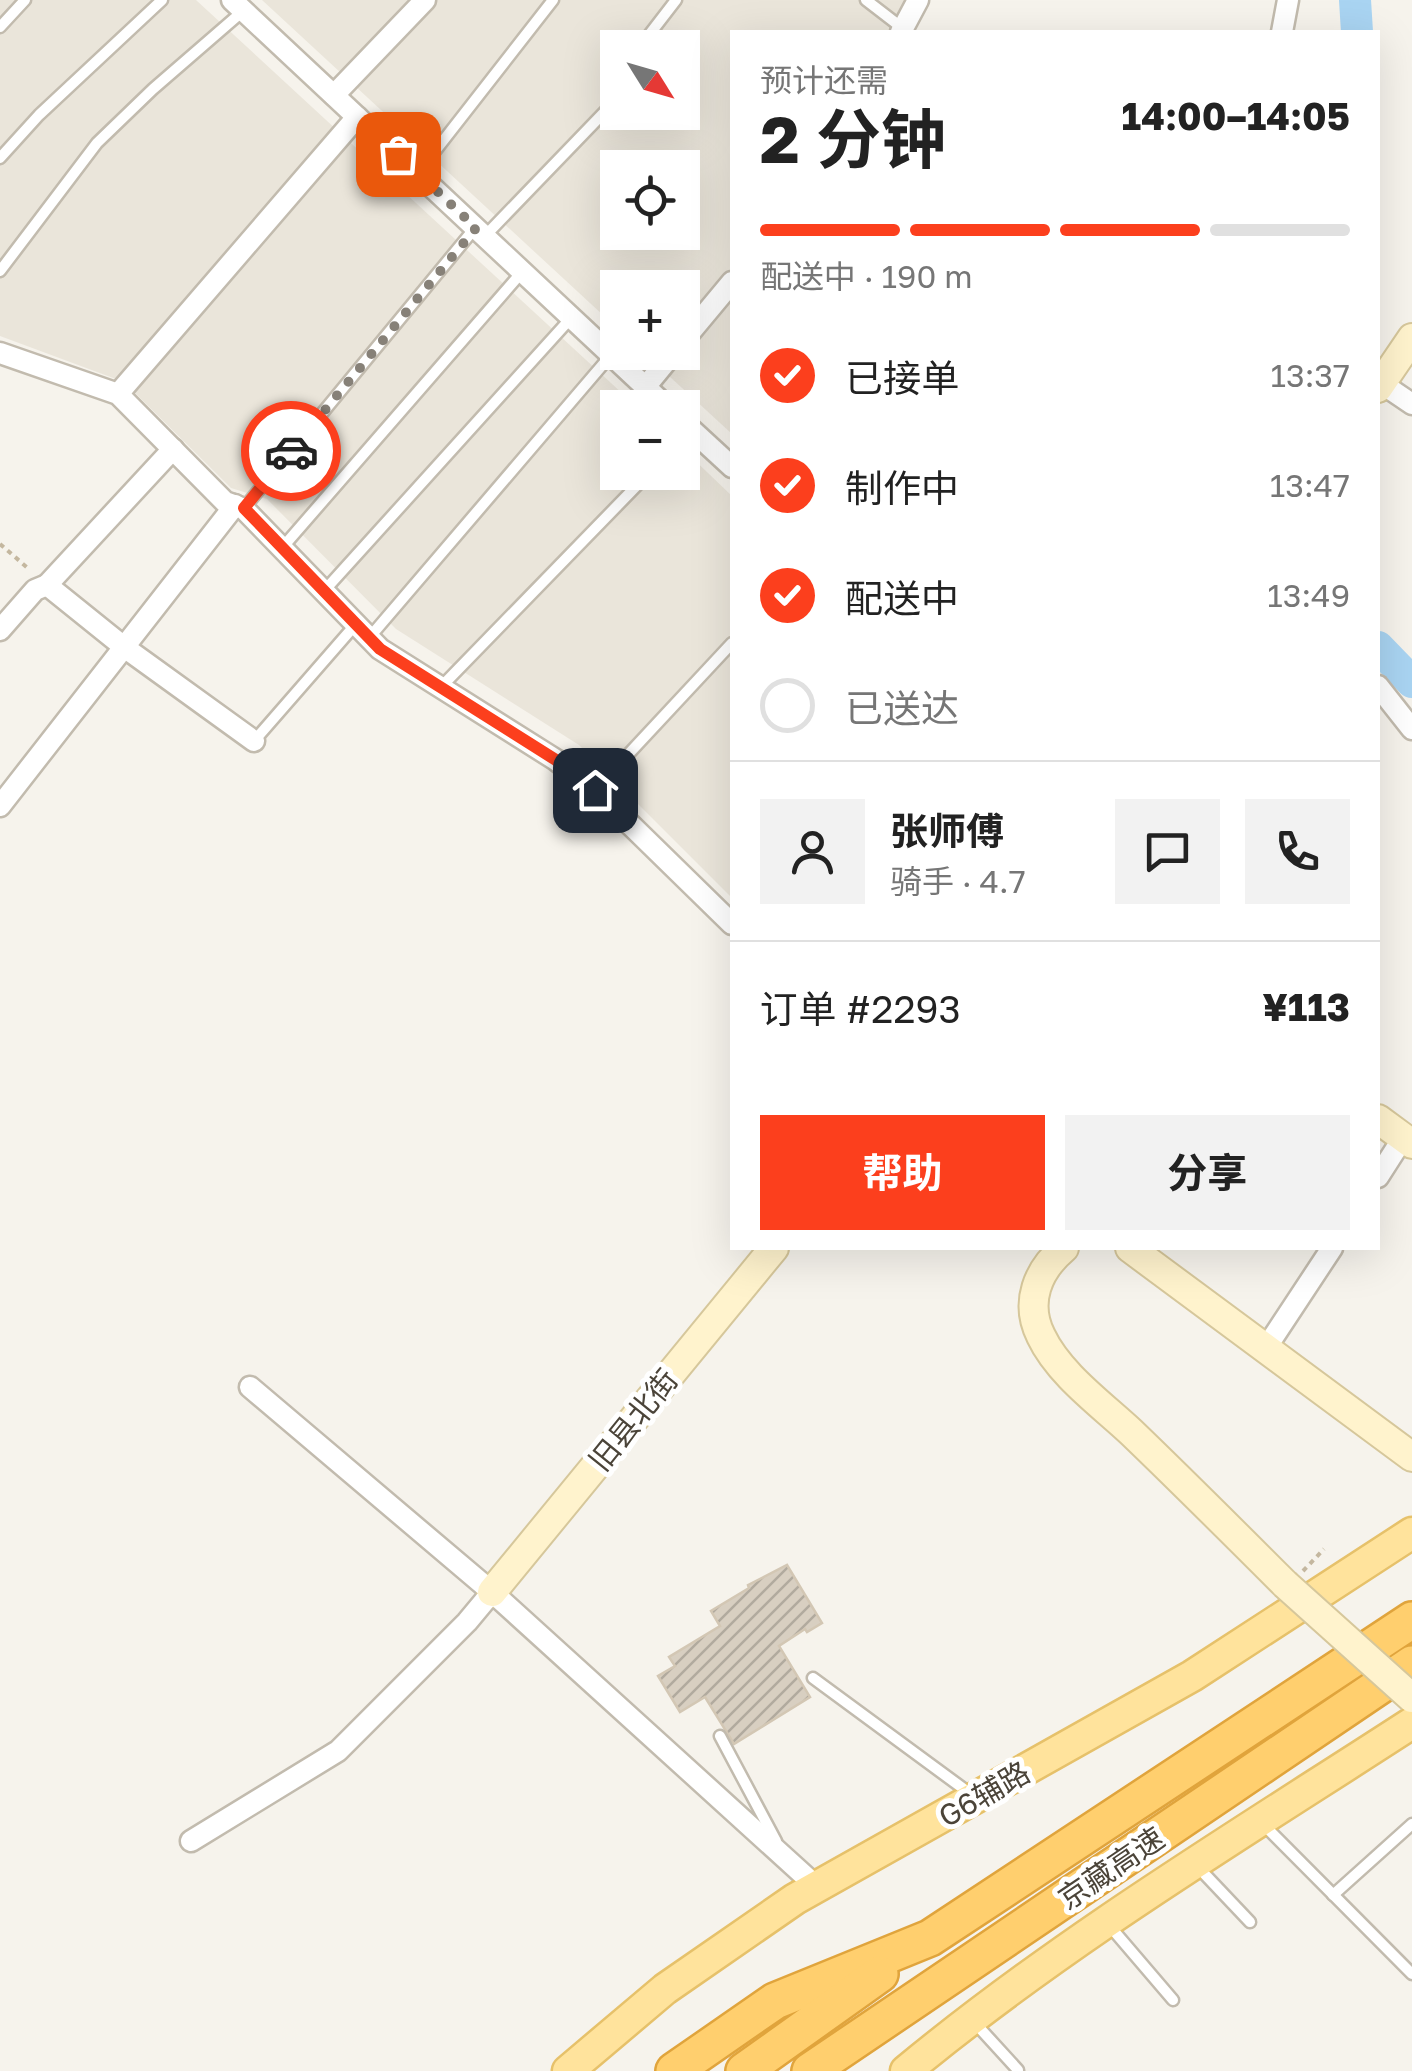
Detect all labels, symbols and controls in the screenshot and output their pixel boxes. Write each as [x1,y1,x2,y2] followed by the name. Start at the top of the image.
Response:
[600,30,700,130] north arrow
[600,30,700,490] map controls
[760,61,888,99] text: 预计还需
[1122,93,1350,138] text: 14:00–14:05
[760,99,946,177] text: 2 分钟
[356,112,441,197] pin
[371,127,426,182] icon: bag
[600,150,700,250] button: locate
[760,257,973,295] text: 配送中 · 190 m
[600,270,700,370] button: +
[760,348,815,403] icon: check
[845,355,959,400] text: 已接单
[1270,356,1350,394] text: 13:37
[600,390,700,490] button: −
[241,401,341,501] courier
[264,424,319,479] icon: car
[760,458,815,513] icon: check
[845,465,959,510] text: 制作中
[1270,466,1350,504] text: 13:47
[760,568,815,623] icon: check
[845,575,959,620] text: 配送中
[1267,576,1350,614] text: 13:49
[845,685,959,730] text: 已送达
[553,748,638,833] pin
[568,763,623,818] icon: home
[760,799,865,904] button: person
[1115,799,1220,904] button: chat
[1245,799,1350,904] button: phone
[890,808,1004,853] text: 张师傅
[890,862,1026,900] text: 骑手 · 4.7
[1263,984,1350,1029] text: ¥113
[760,986,961,1031] text: 订单 #2293
[760,1115,1045,1230] button: 帮助
[1065,1115,1350,1230] button: 分享
[581,1362,685,1478] street label: 旧县北街
[932,1754,1036,1834] street label: G6辅路
[1051,1820,1171,1916] street label: 京藏高速

